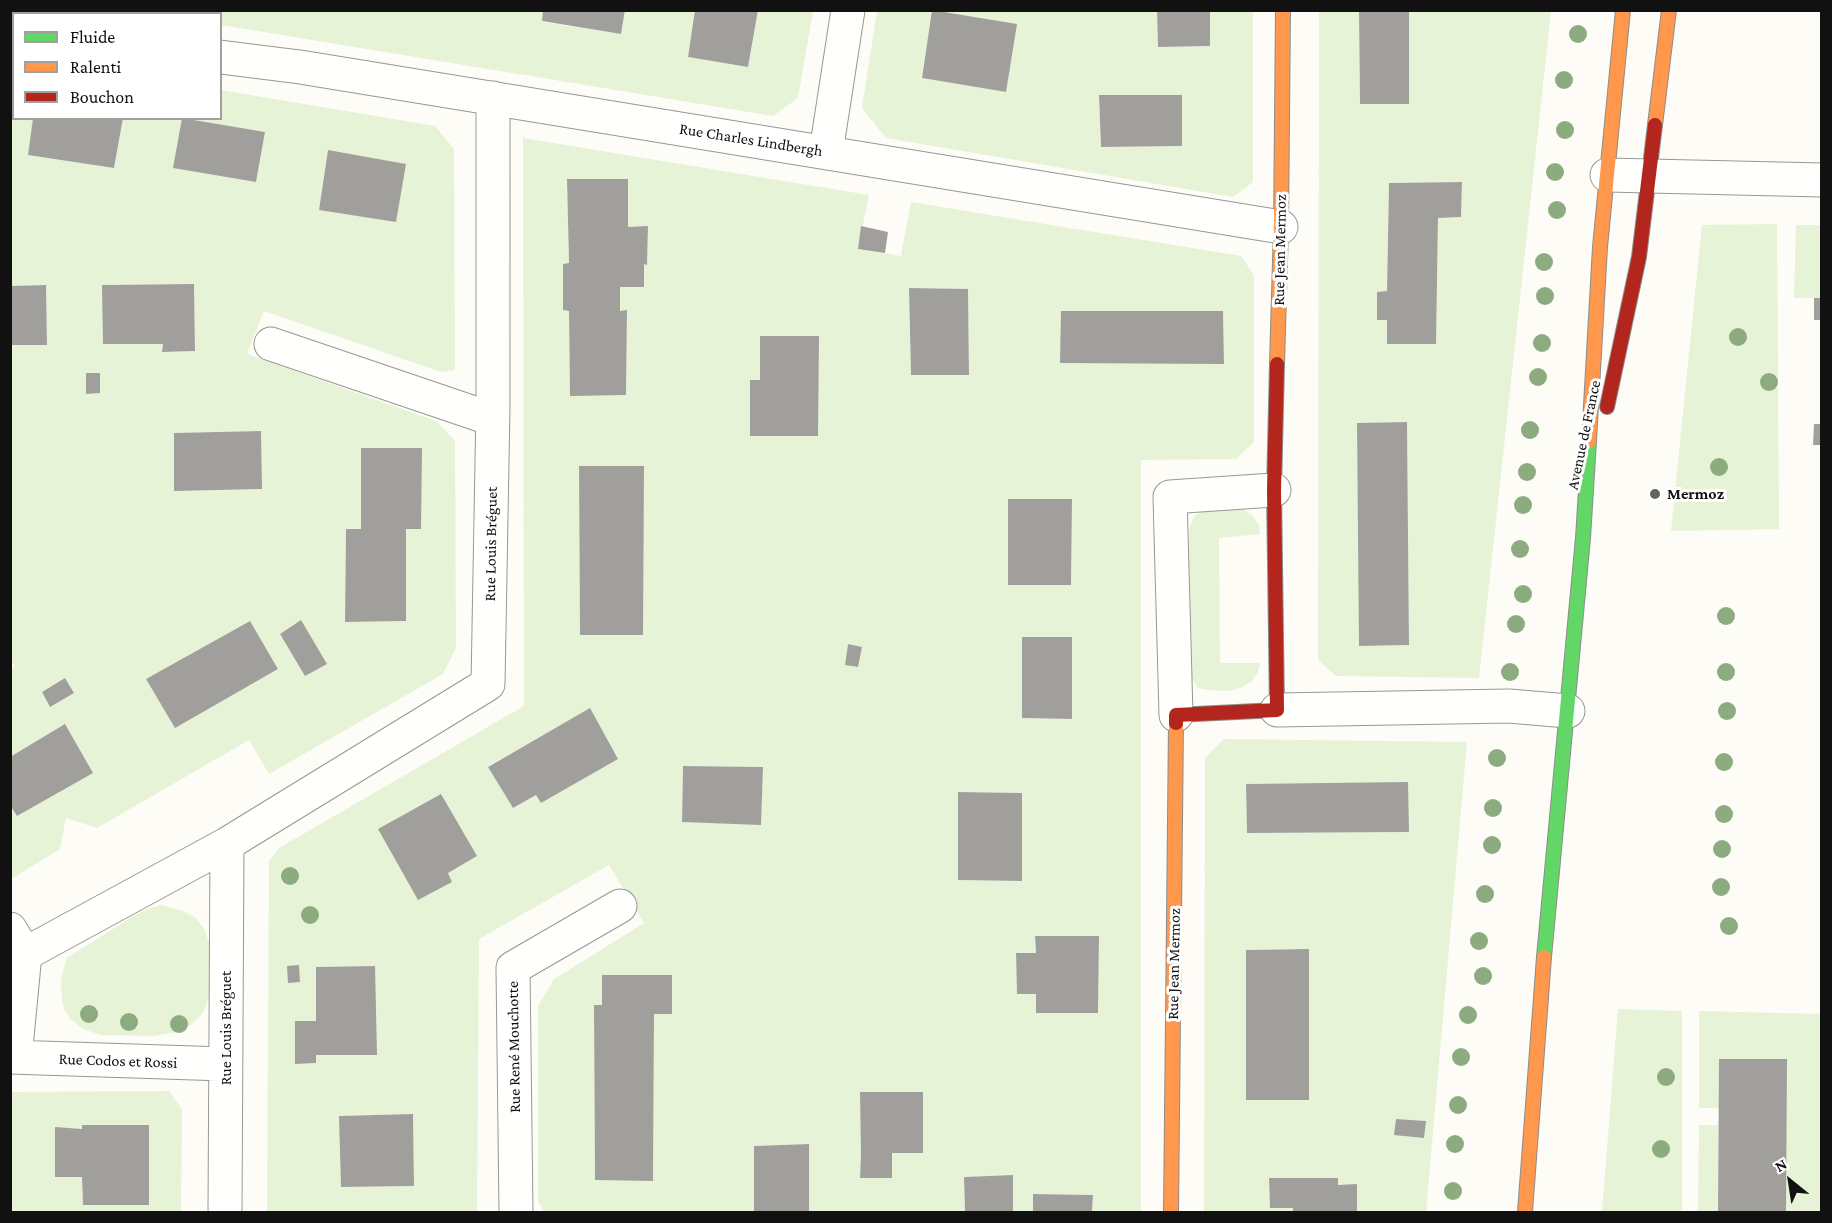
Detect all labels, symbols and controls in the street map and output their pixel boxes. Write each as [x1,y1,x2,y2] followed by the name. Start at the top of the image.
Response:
[12,12,222,120] legend
[70,27,115,47] text: Fluide
[70,57,121,77] text: Ralenti
[70,87,134,107] text: Bouchon
[678,119,824,161] street label: Rue Charles Lindbergh
[1269,194,1291,306] street label: Rue Jean Mermoz
[1563,379,1605,491] street label: Avenue de France
[1667,484,1724,504] place label: Mermoz
[480,486,502,602] street label: Rue Louis Bréguet
[1648,487,1662,501] marker: Mermoz
[1163,908,1185,1020] street label: Rue Jean Mermoz
[216,971,236,1085] street label: Rue Louis Bréguet
[503,981,525,1113] street label: Rue René Mouchotte
[58,1049,178,1073] street label: Rue Codos et Rossi
[1760,1151,1820,1211] north arrow
[1772,1155,1790,1175] text: N

